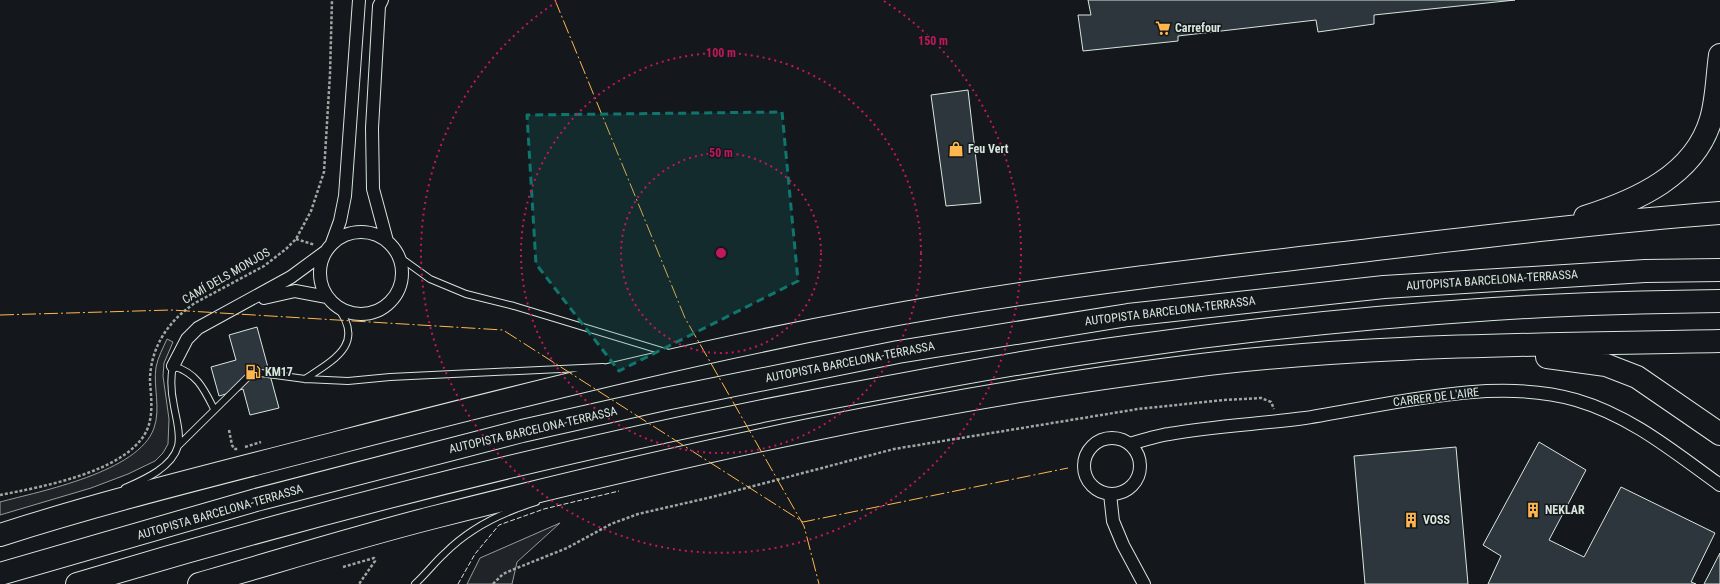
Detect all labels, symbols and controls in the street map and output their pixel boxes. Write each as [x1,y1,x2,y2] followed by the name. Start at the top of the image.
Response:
[1154,19,1172,37] supermarket icon: Carrefour
[1175,21,1221,35] place label: Carrefour
[918,34,948,48] text: 150 m
[706,46,736,60] text: 100 m
[947,140,965,158] shop icon: Feu Vert
[968,142,1009,156] place label: Feu Vert
[709,146,733,160] text: 50 m
[179,244,272,307] street label: CAMÍ DELS MONJOS
[714,246,728,260] centre of rings
[1406,267,1578,293] street label: AUTOPISTA BARCELONA-TERRASSA
[1084,294,1256,328] street label: AUTOPISTA BARCELONA-TERRASSA
[764,339,936,385] street label: AUTOPISTA BARCELONA-TERRASSA
[244,363,262,381] fuel station icon: KM17
[265,365,293,379] place label: KM17
[1392,385,1480,409] street label: CARRER DE L'AIRE
[448,404,618,456] street label: AUTOPISTA BARCELONA-TERRASSA
[135,482,305,542] street label: AUTOPISTA BARCELONA-TERRASSA
[1524,501,1542,519] building icon: NEKLAR
[1545,503,1585,517] place label: NEKLAR
[1402,511,1420,529] building icon: VOSS
[1423,513,1451,527] place label: VOSS

